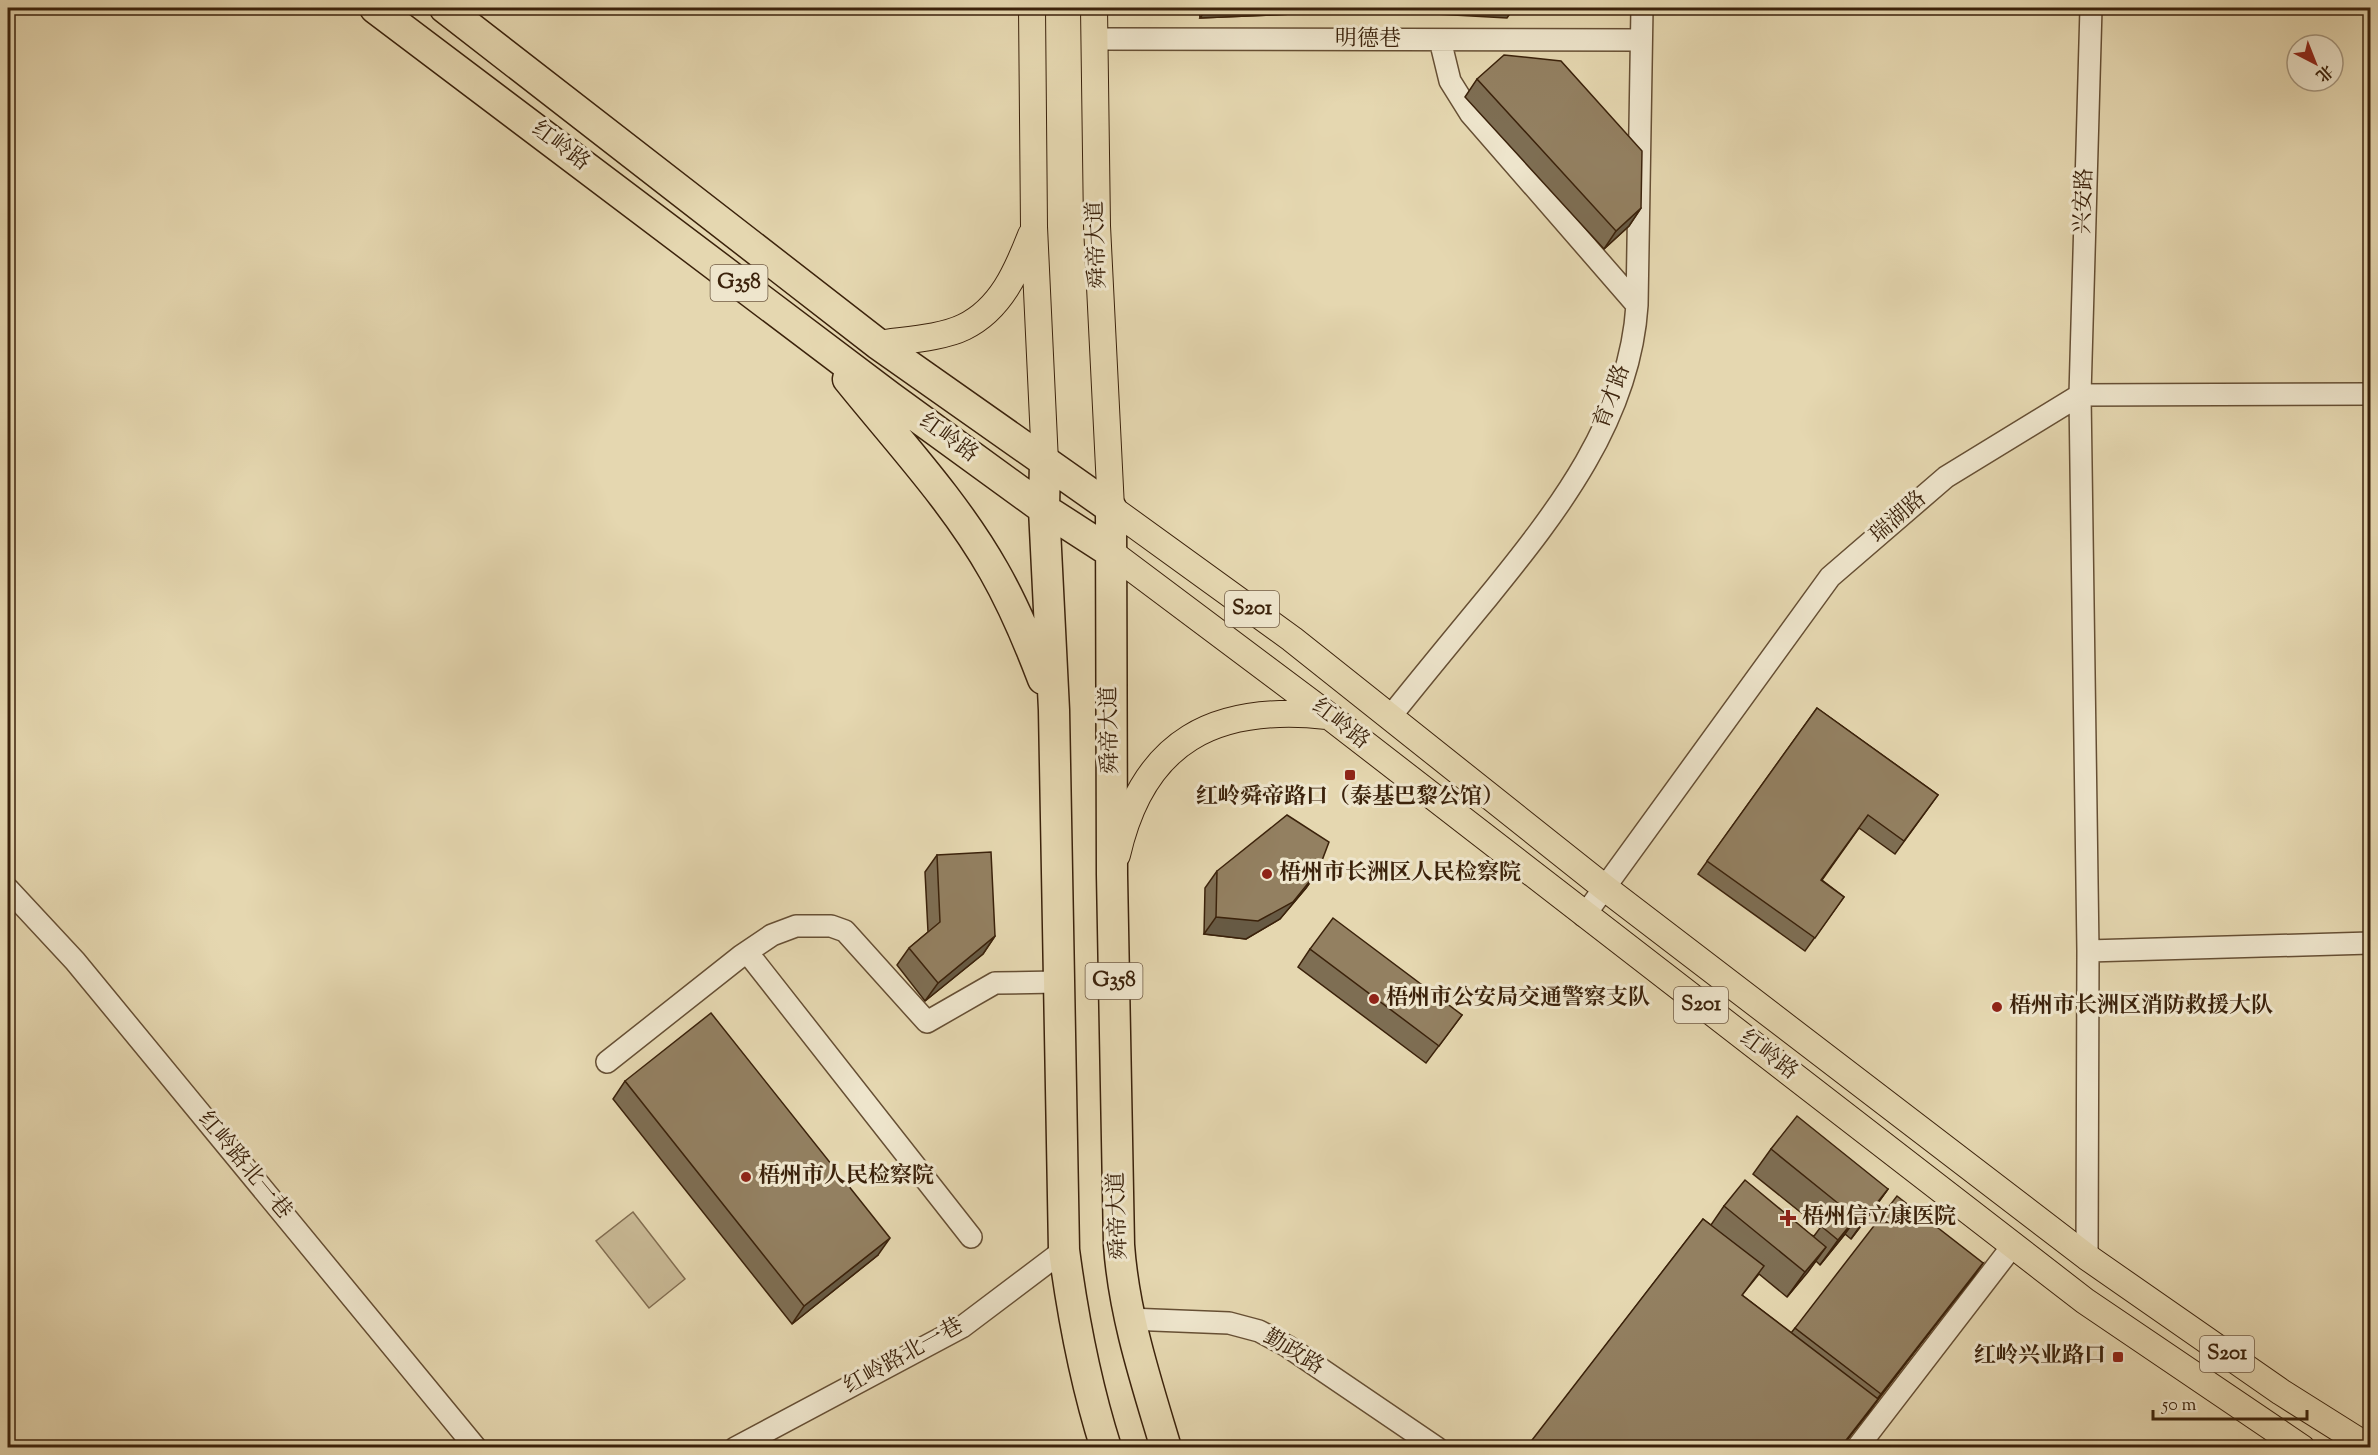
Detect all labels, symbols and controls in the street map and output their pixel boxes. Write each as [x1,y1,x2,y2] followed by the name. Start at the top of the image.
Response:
[1335,24,1401,56] street label: 明德巷
[2285,33,2345,93] north arrow
[2310,58,2337,86] text: 北
[524,114,596,180] street label: 红岭路
[2068,167,2102,235] street label: 兴安路
[1080,200,1116,290] street label: 舜帝大道
[710,265,768,301] road number: G358
[1587,361,1639,433] street label: 育才路
[912,407,984,471] street label: 红岭路
[1864,484,1934,552] street label: 瑞湖路
[1225,591,1279,627] road number: S201
[1094,686,1128,774] street label: 舜帝大道
[1304,692,1376,758] street label: 红岭路
[1343,768,1357,782] marker: 红岭舜帝路口（泰基巴黎公馆）
[1196,782,1504,814] place label: 红岭舜帝路口（泰基巴黎公馆）
[1279,858,1521,890] place label: 梧州市长洲区人民检察院
[1260,867,1274,881] marker: 梧州市长洲区人民检察院
[1086,963,1142,999] road number: G358
[1386,983,1650,1015] place label: 梧州市公安局交通警察支队
[1674,987,1728,1023] road number: S201
[2009,991,2273,1023] place label: 梧州市长洲区消防救援大队
[1367,992,1381,1006] marker: 梧州市公安局交通警察支队
[1990,1000,2004,1014] marker: 梧州市长洲区消防救援大队
[1732,1023,1804,1089] street label: 红岭路
[189,1105,299,1227] street label: 红岭路北一巷
[758,1161,934,1193] place label: 梧州市人民检察院
[739,1170,753,1184] marker: 梧州市人民检察院
[1101,1171,1137,1261] street label: 舜帝大道
[1802,1202,1956,1234] place label: 梧州信立康医院
[1779,1209,1797,1227] marker: 梧州信立康医院
[839,1311,969,1403] street label: 红岭路北一巷
[1256,1322,1330,1384] street label: 勤政路
[2200,1336,2254,1372] road number: S201
[1974,1341,2106,1373] place label: 红岭兴业路口
[2111,1350,2125,1364] marker: 红岭兴业路口
[2153,1383,2308,1421] scale bar
[2161,1393,2197,1419] text: 50 m

